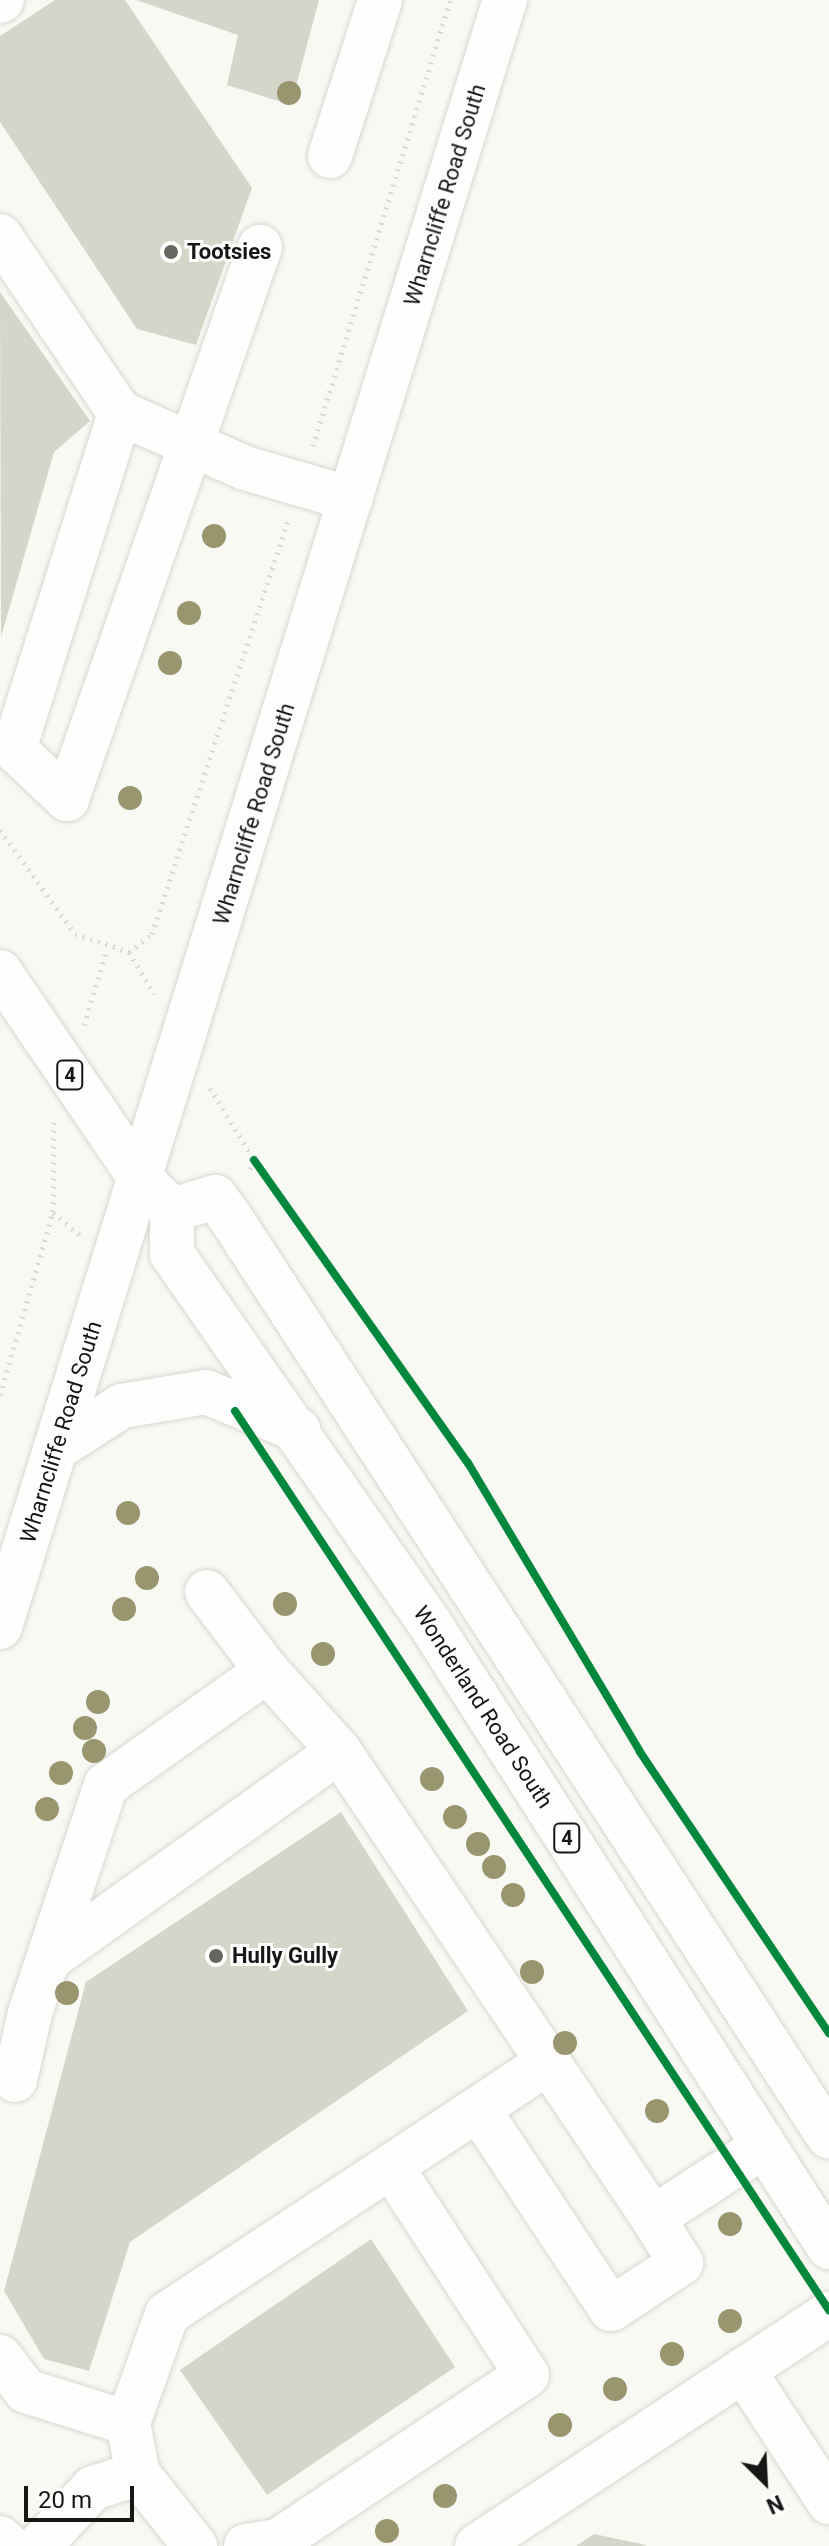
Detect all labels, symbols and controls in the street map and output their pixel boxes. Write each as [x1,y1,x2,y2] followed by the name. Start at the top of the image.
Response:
[399,81,491,309] street label: Wharncliffe Road South
[187,239,271,265] place label: Tootsies
[162,243,180,261] marker: Tootsies
[208,700,300,928] street label: Wharncliffe Road South
[56,1059,84,1091] road number: 4
[15,1318,107,1546] street label: Wharncliffe Road South
[408,1601,558,1813] street label: Wonderland Road South
[553,1822,581,1854] road number: 4
[232,1943,338,1969] place label: Hully Gully
[207,1947,225,1965] marker: Hully Gully
[725,2442,805,2522] north arrow
[28,2470,138,2520] scale bar
[38,2486,92,2514] text: 20 m
[763,2490,787,2519] text: N

